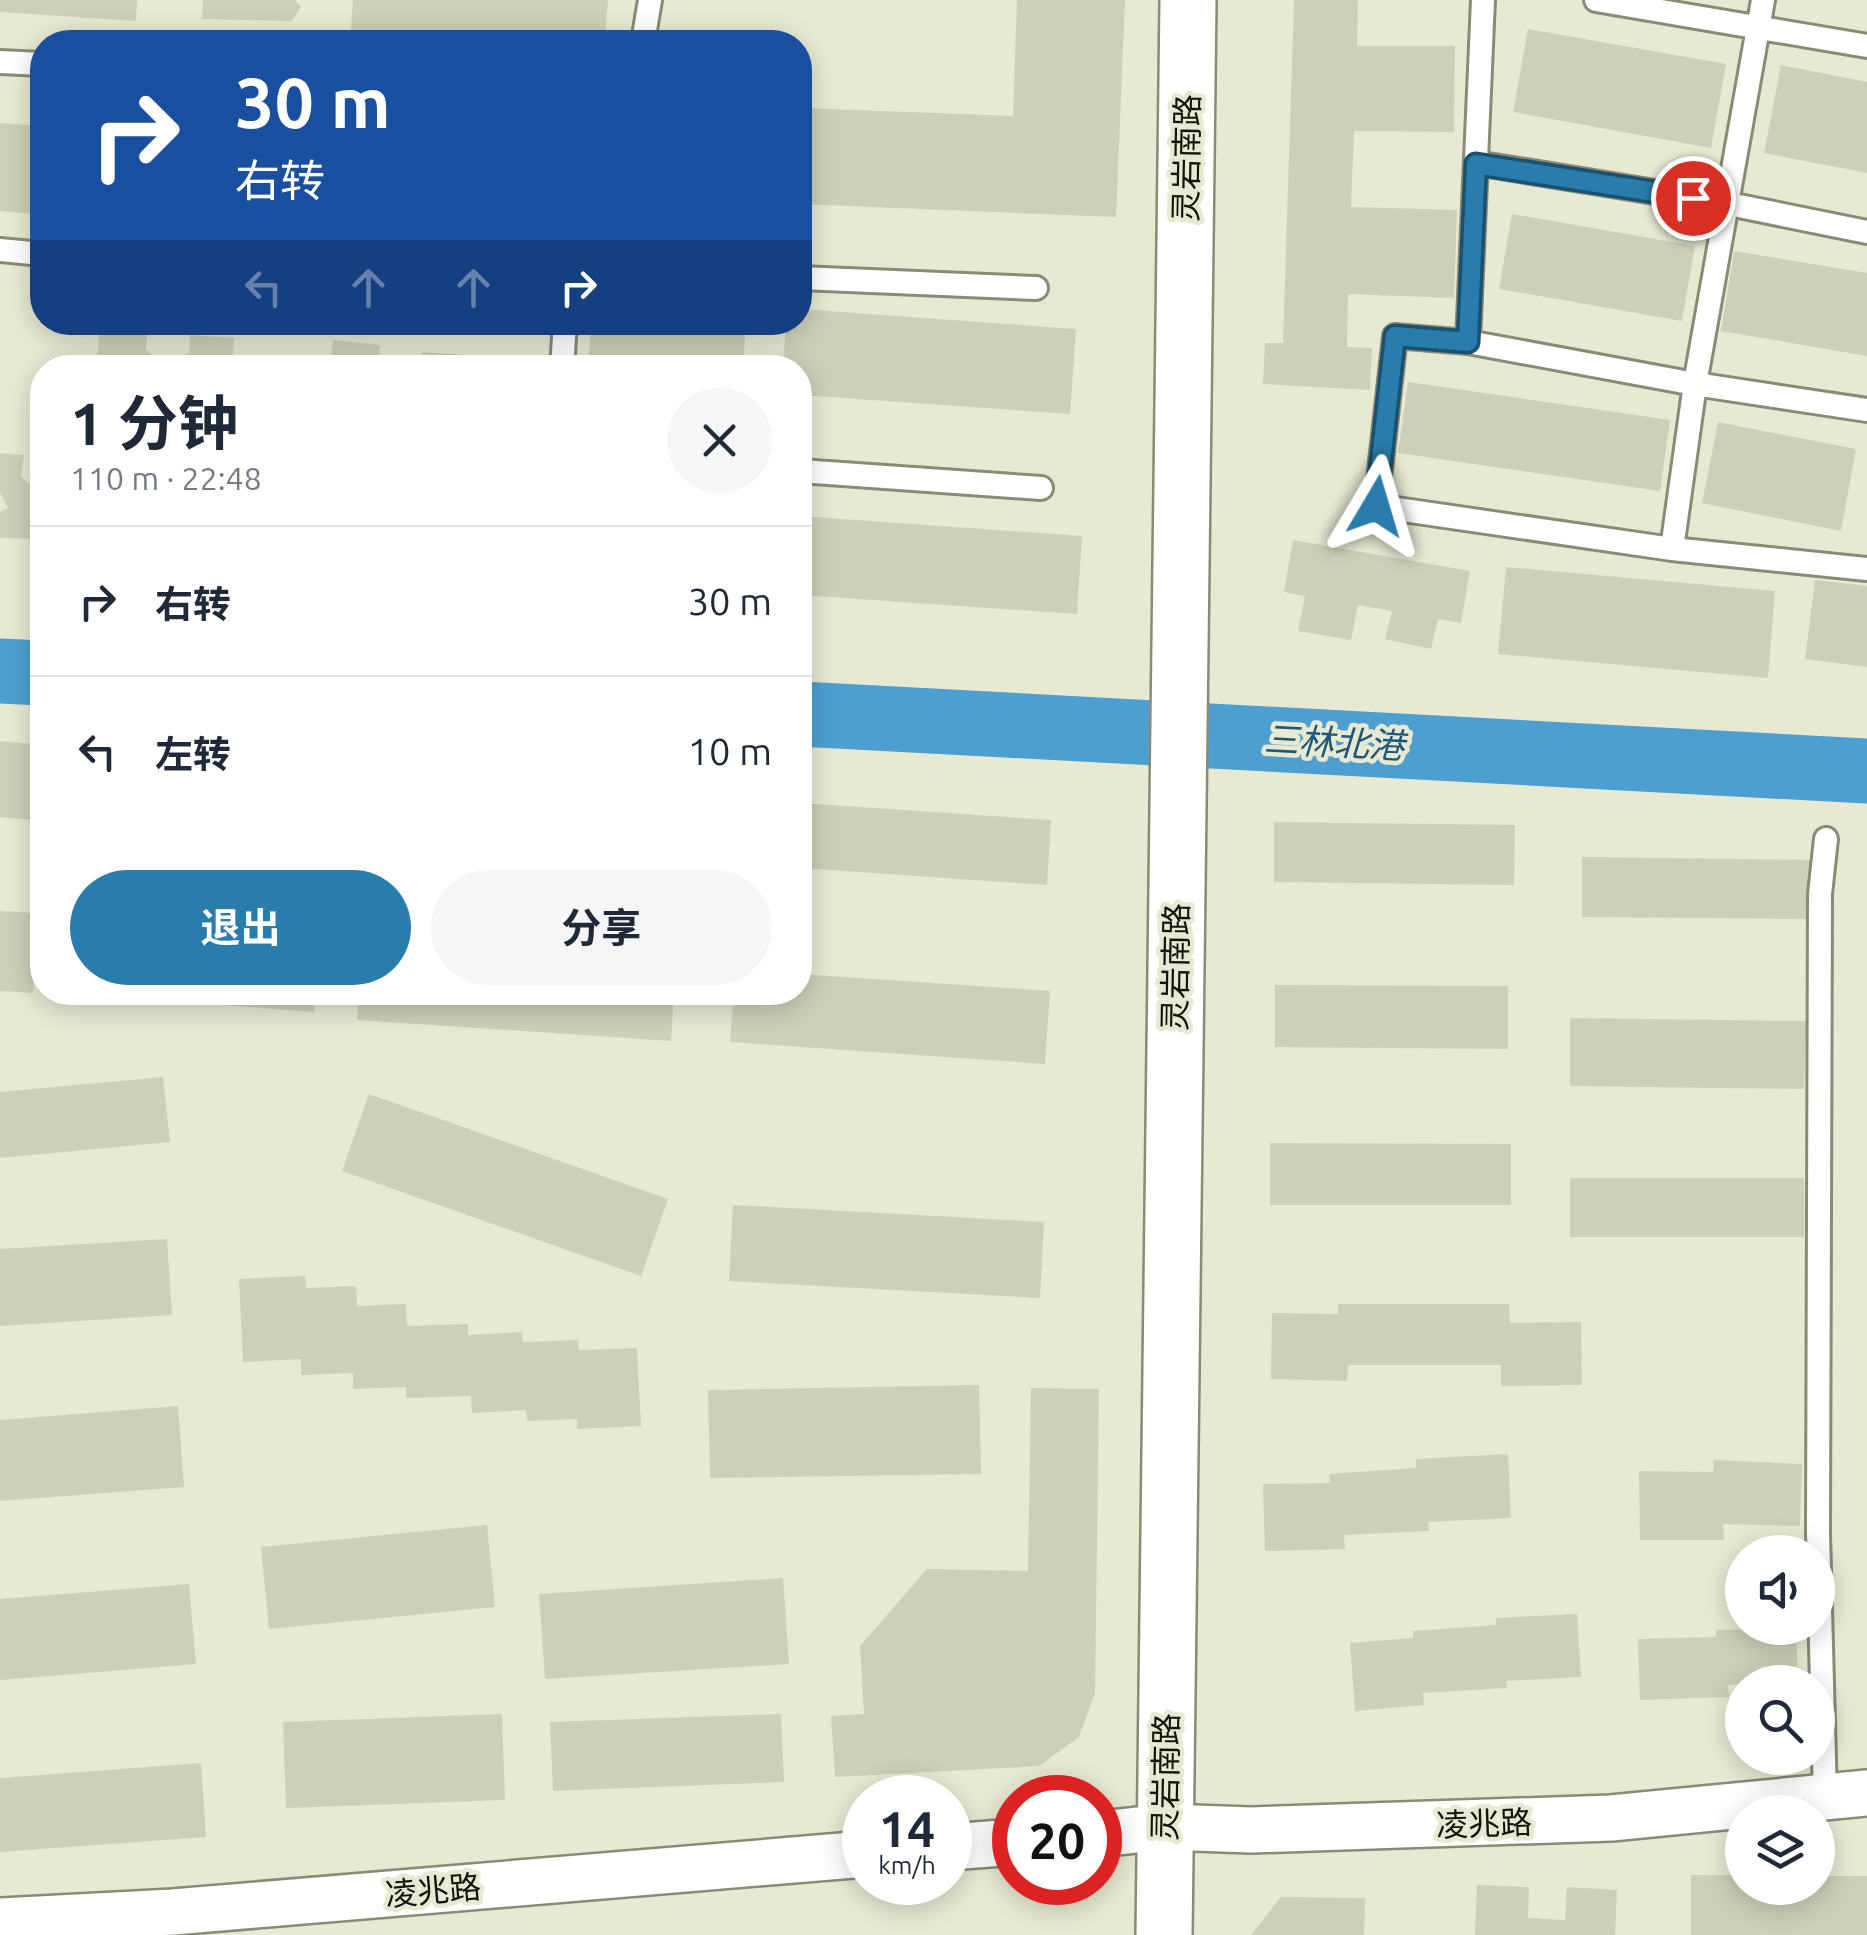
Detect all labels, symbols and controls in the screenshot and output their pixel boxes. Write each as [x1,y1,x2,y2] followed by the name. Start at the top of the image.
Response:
[235,63,391,141] text: 30 m
[70,70,200,200] icon: right
[1167,94,1205,222] street label: 灵岩南路
[235,155,325,206] text: 右转
[1651,156,1736,241] pin
[1666,171,1721,226] icon: arrive
[236,260,291,315] icon: left
[341,260,396,315] icon: ahead
[446,260,501,315] icon: ahead
[551,260,606,315] icon: right
[667,388,772,493] button: close
[70,389,238,456] text: 1 分钟
[1324,454,1428,558] position arrow
[70,460,262,496] text: 110 m · 22:48
[70,574,125,629] icon: right
[688,580,772,622] text: 30 m
[155,583,231,625] text: 右转
[1263,718,1410,766] water label: 三林北港
[70,724,125,779] icon: left
[688,730,772,772] text: 10 m
[155,733,231,775] text: 左转
[70,870,411,985] button: 退出
[431,870,772,985] button: 分享
[1156,903,1194,1031] street label: 灵岩南路
[1725,1535,1835,1905] map controls
[1725,1535,1835,1645] button: sound
[1725,1665,1835,1775] button: search
[1146,1713,1184,1841] street label: 灵岩南路
[992,1775,1122,1905] speed limit sign: 20
[1725,1795,1835,1905] button: layers
[879,1800,935,1856] text: 14
[1435,1803,1533,1843] street label: 凌兆路
[878,1851,936,1879] text: km/h
[384,1868,482,1912] street label: 凌兆路

